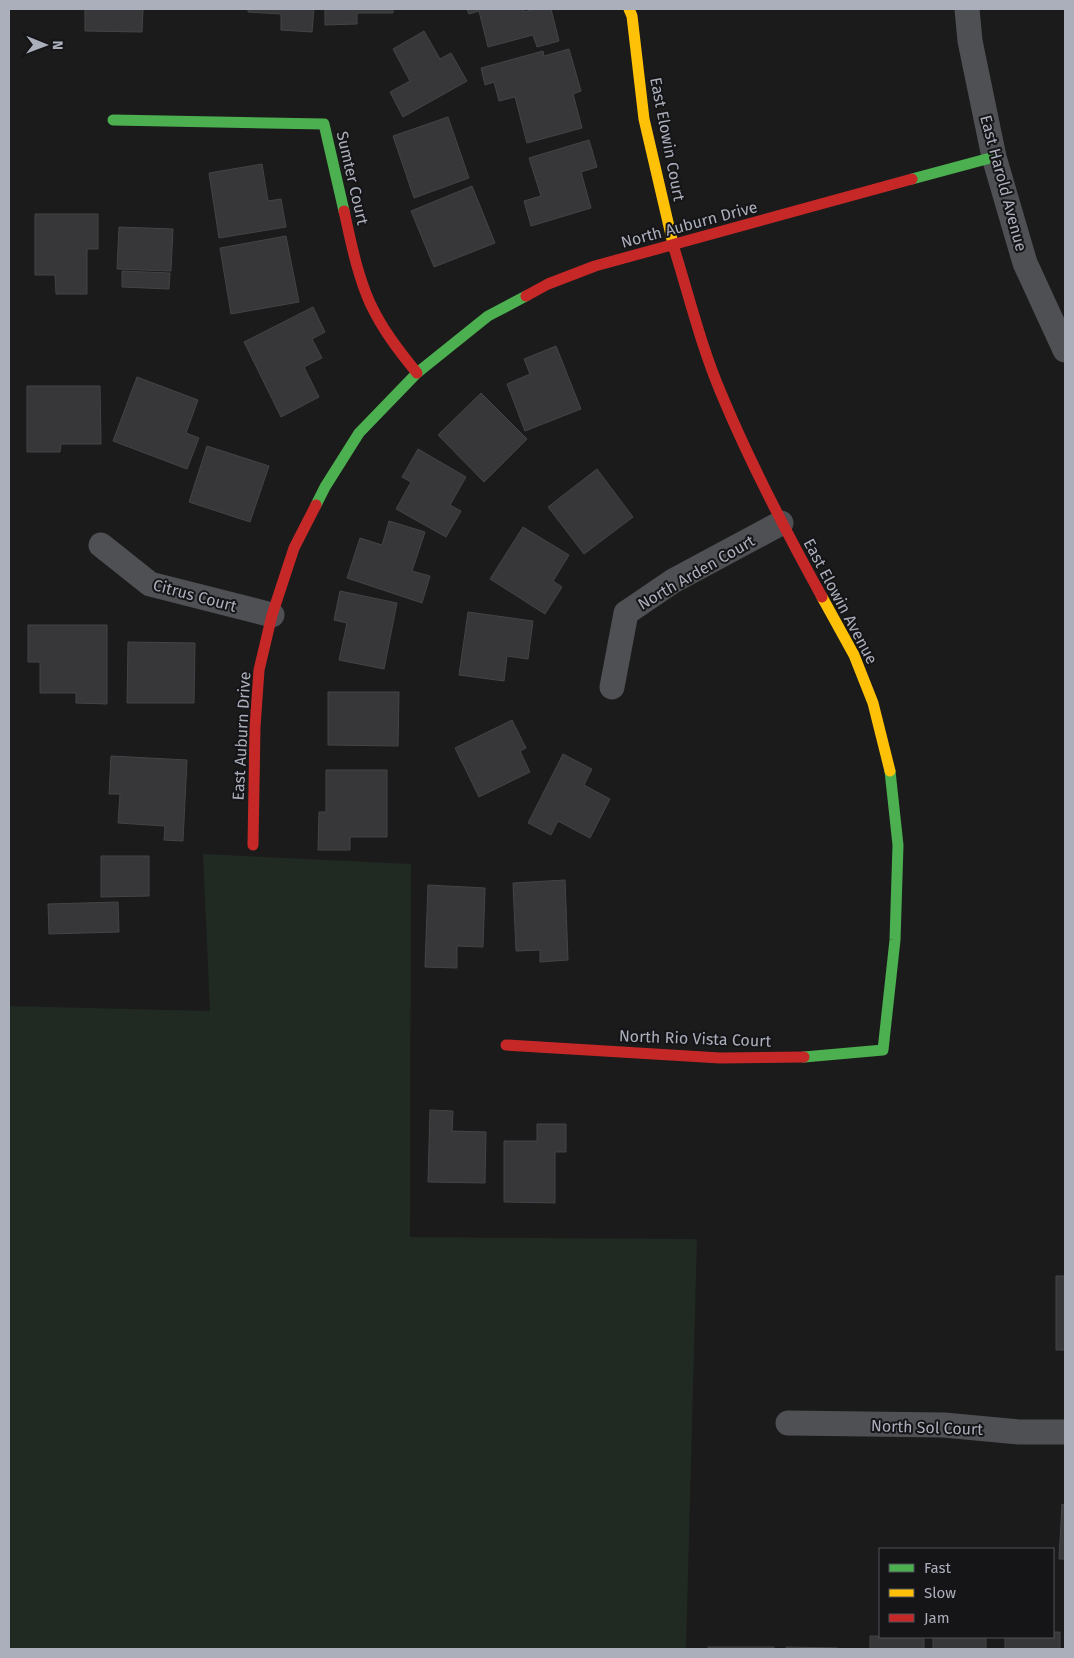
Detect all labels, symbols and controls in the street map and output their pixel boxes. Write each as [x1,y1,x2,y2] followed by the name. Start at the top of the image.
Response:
[20,20,70,70] north arrow
[49,40,66,50] text: N
[646,76,689,203] street label: East Elowin Court
[976,113,1031,253] street label: East Harold Avenue
[332,129,373,227] street label: Sumter Court
[619,197,759,252] street label: North Auburn Drive
[634,531,758,614] street label: North Arden Court
[799,535,882,667] street label: East Elowin Avenue
[151,575,239,616] street label: Citrus Court
[229,671,254,801] street label: East Auburn Drive
[619,1026,772,1051] street label: North Rio Vista Court
[871,1416,984,1439] street label: North Sol Court
[879,1548,1054,1638] legend
[924,1559,951,1577] text: Fast
[924,1584,956,1602] text: Slow
[924,1609,950,1627] text: Jam

